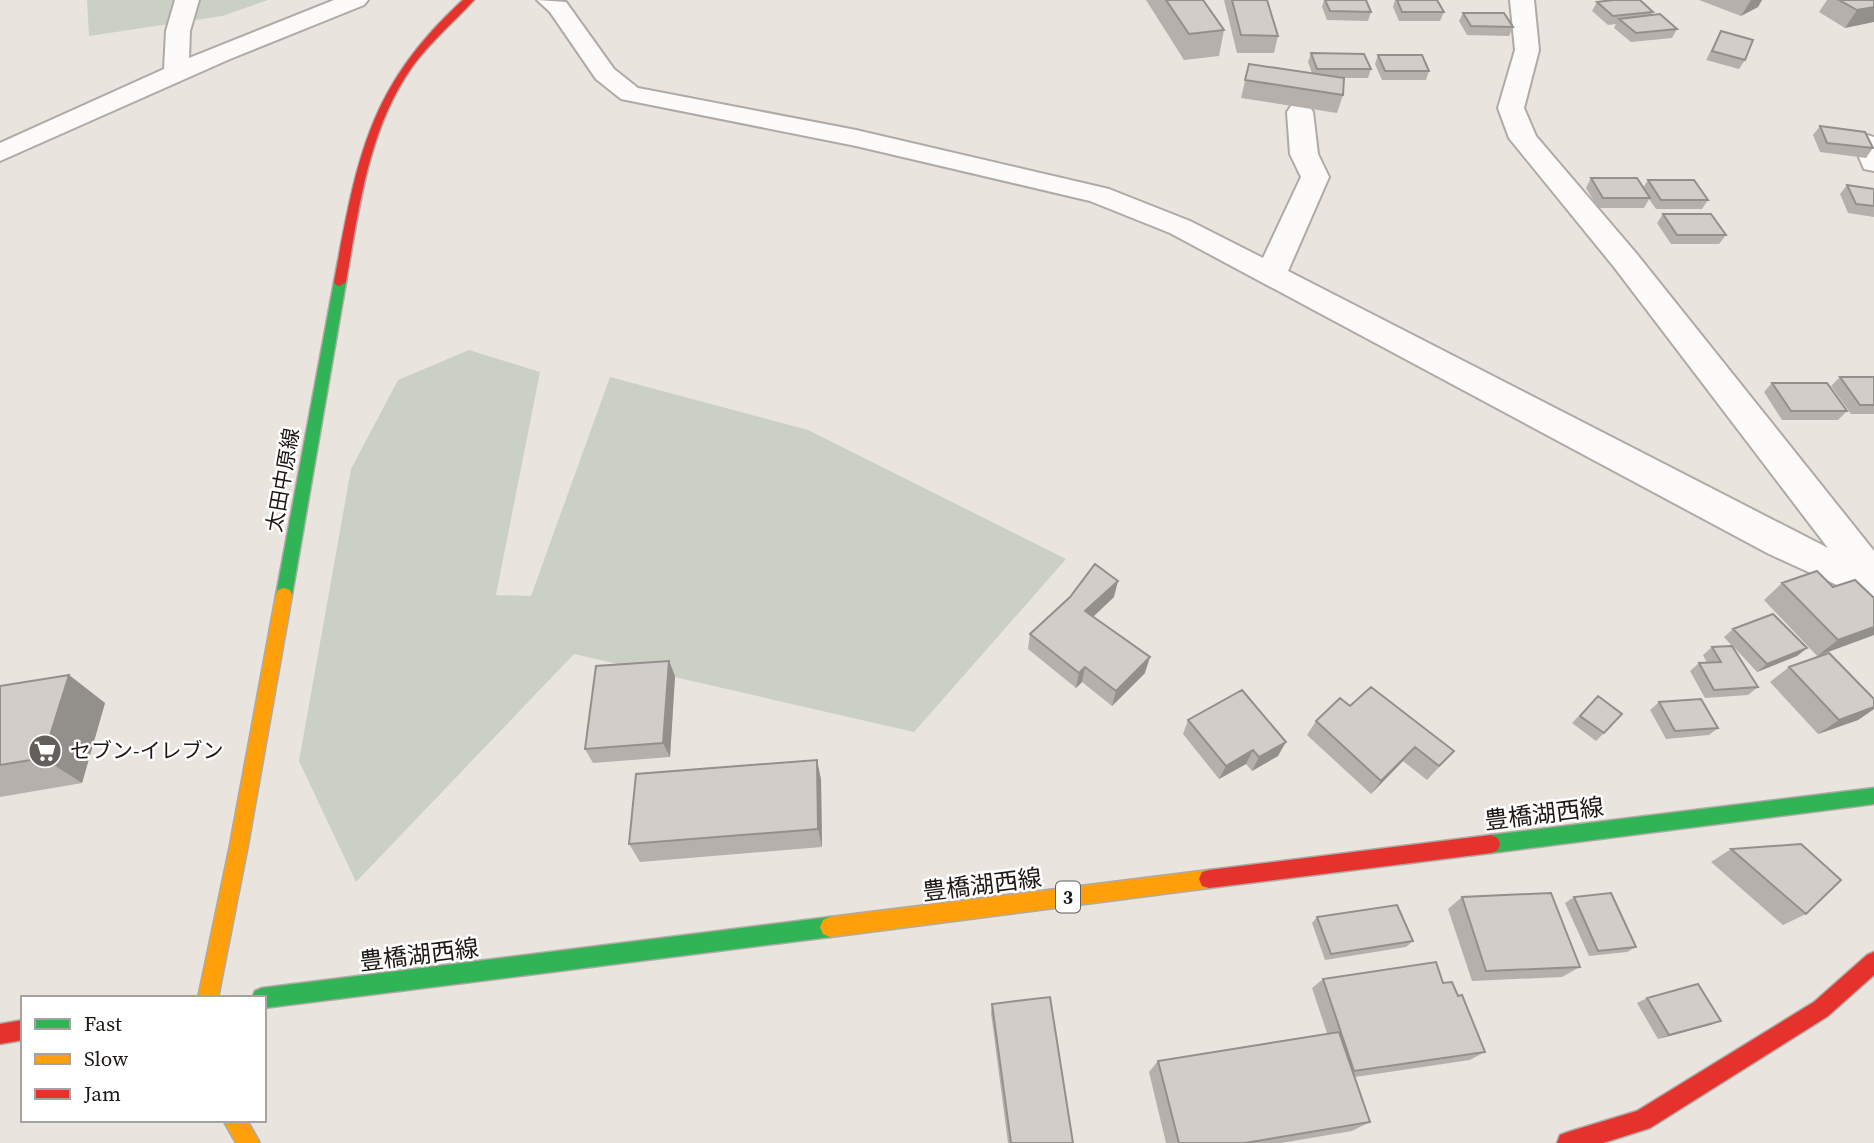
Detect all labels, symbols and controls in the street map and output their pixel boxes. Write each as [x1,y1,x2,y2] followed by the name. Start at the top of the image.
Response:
[259,426,306,534] street label: 太田中原線
[26,732,64,770] supermarket icon: セブン-イレブン
[70,736,224,765] place label: セブン-イレブン
[1482,790,1606,837] street label: 豊橋湖西線
[920,861,1044,908] street label: 豊橋湖西線
[1056,882,1080,912] road number: 3
[357,931,481,978] street label: 豊橋湖西線
[21,996,266,1122] legend
[84,1009,122,1038] text: Fast
[84,1044,128,1073] text: Slow
[83,1079,121,1108] text: Jam

